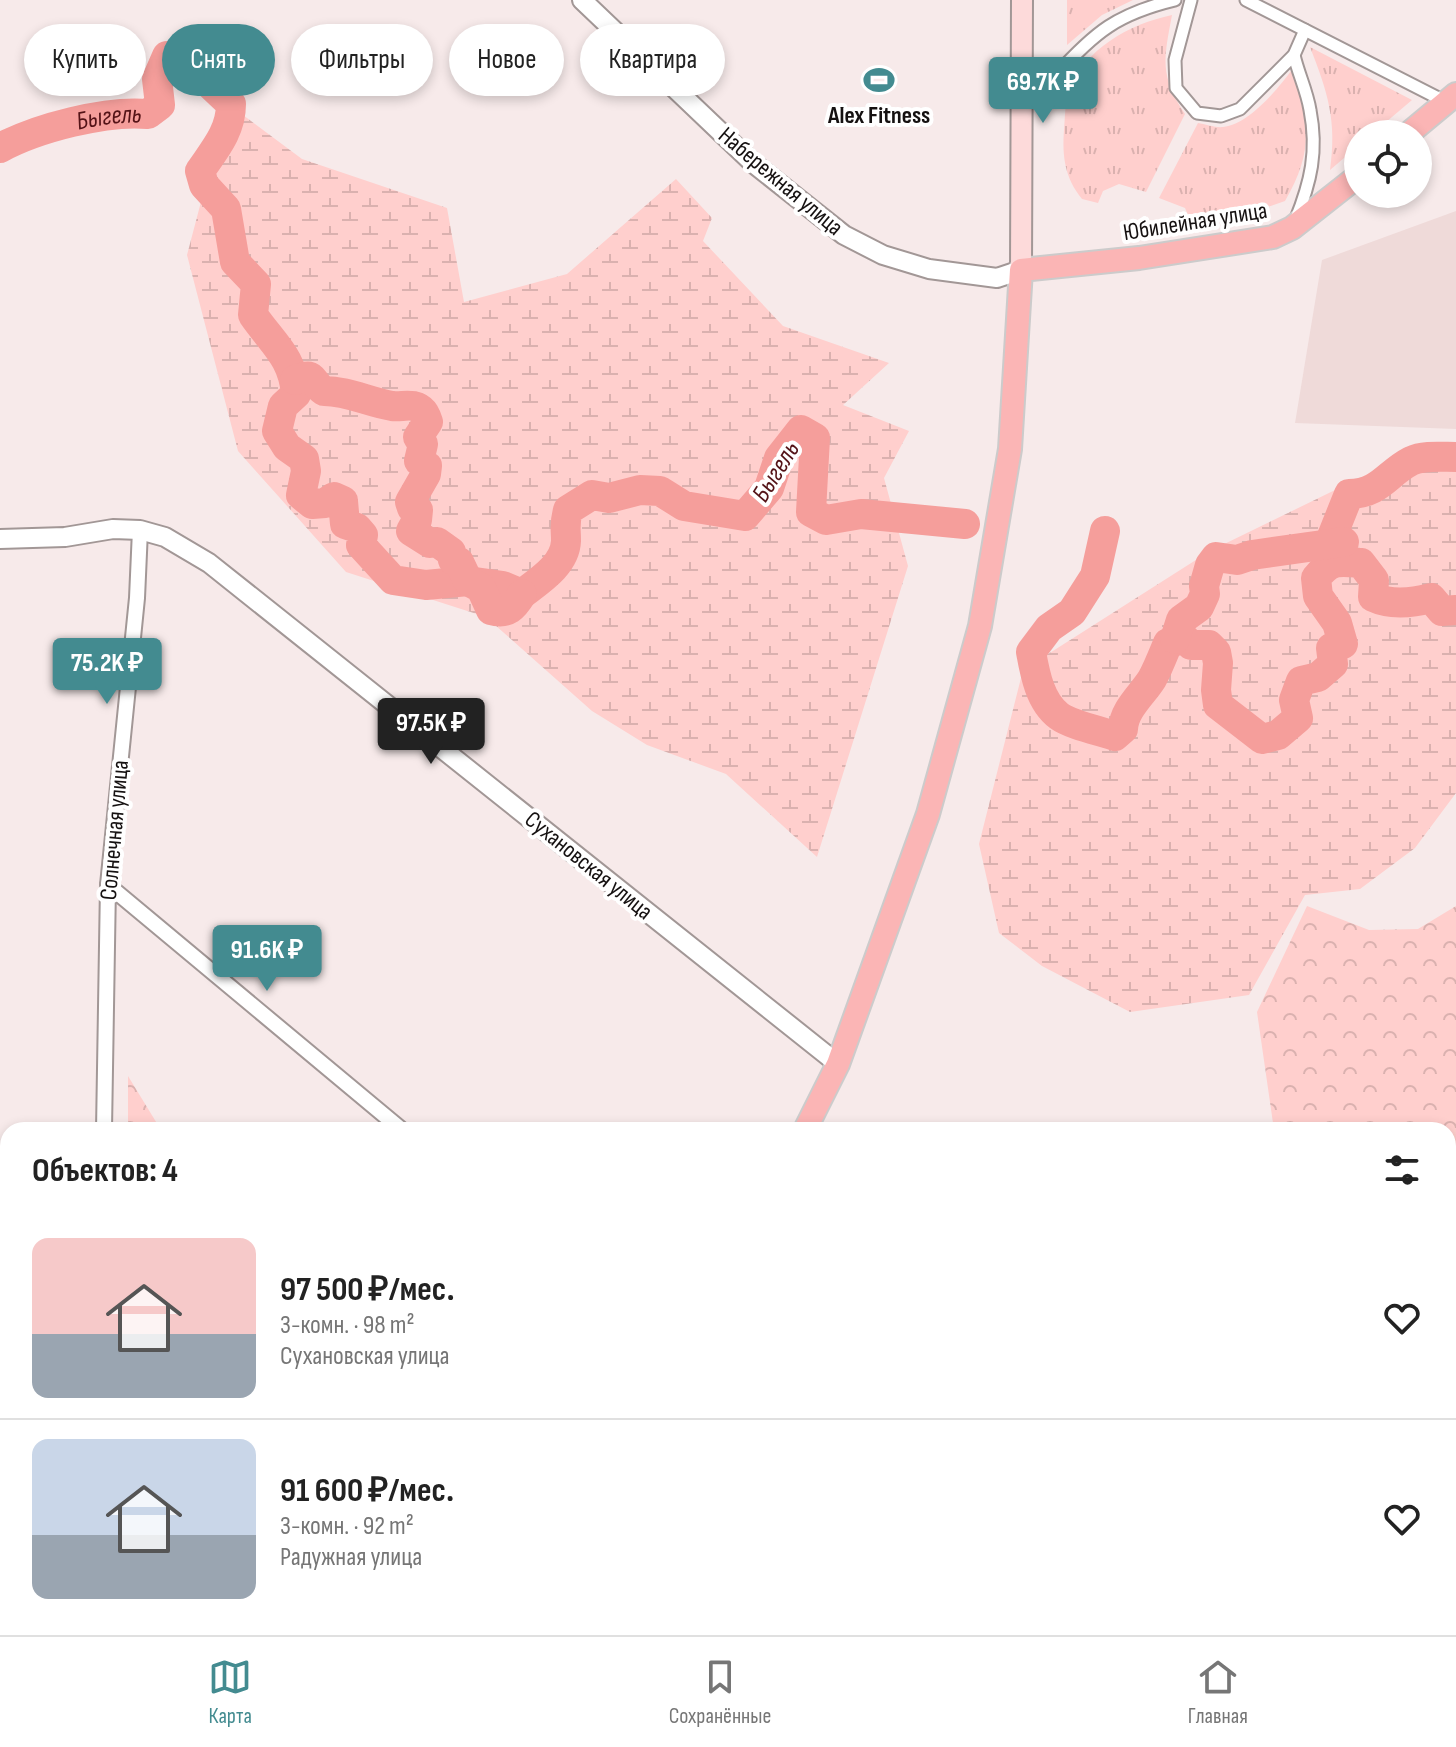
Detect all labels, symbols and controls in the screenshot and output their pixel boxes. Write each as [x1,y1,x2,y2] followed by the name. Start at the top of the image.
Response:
[24,24,146,96] chip: Купить
[162,24,275,96] chip: Снять
[291,24,433,96] chip: Фильтры
[449,24,564,96] chip: Новое
[580,24,725,96] chip: Квартира
[969,57,1117,125] pin: 69.7K ₽
[862,63,896,97] sports icon: Alex Fitness
[1007,67,1079,98] text: 69.7K ₽
[73,99,142,138] water label: Быгель
[827,101,930,130] place label: Alex Fitness
[1344,120,1432,208] map controls
[1344,120,1432,208] button: locate
[712,121,849,242] street label: Набережная улица
[1121,196,1269,247] street label: Юбилейная улица
[746,436,807,508] water label: Быгель
[33,638,181,706] pin: 75.2K ₽
[71,648,143,679] text: 75.2K ₽
[357,698,505,766] pin: 97.5K ₽
[396,708,466,739] text: 97.5K ₽
[94,759,135,901] street label: Солнечная улица
[519,805,659,926] street label: Сухановская улица
[193,925,341,993] pin: 91.6K ₽
[231,935,303,966] text: 91.6K ₽
[1380,1148,1424,1192] icon: filters
[32,1150,178,1191] text: Объектов: 4
[280,1269,455,1310] text: 97 500 ₽/мес.
[96,1270,192,1366] icon: home
[1380,1296,1424,1340] icon: heart
[280,1310,415,1341] text: 3-комн. · 98 m²
[280,1341,450,1372] text: Сухановская улица
[280,1470,454,1511] text: 91 600 ₽/мес.
[96,1471,192,1567] icon: home
[1380,1497,1424,1541] icon: heart
[280,1511,414,1542] text: 3-комн. · 92 m²
[280,1542,422,1573] text: Радужная улица
[208,1655,252,1730] tab: Карта
[669,1655,771,1730] tab: Сохранённые
[1188,1655,1248,1730] tab: Главная

